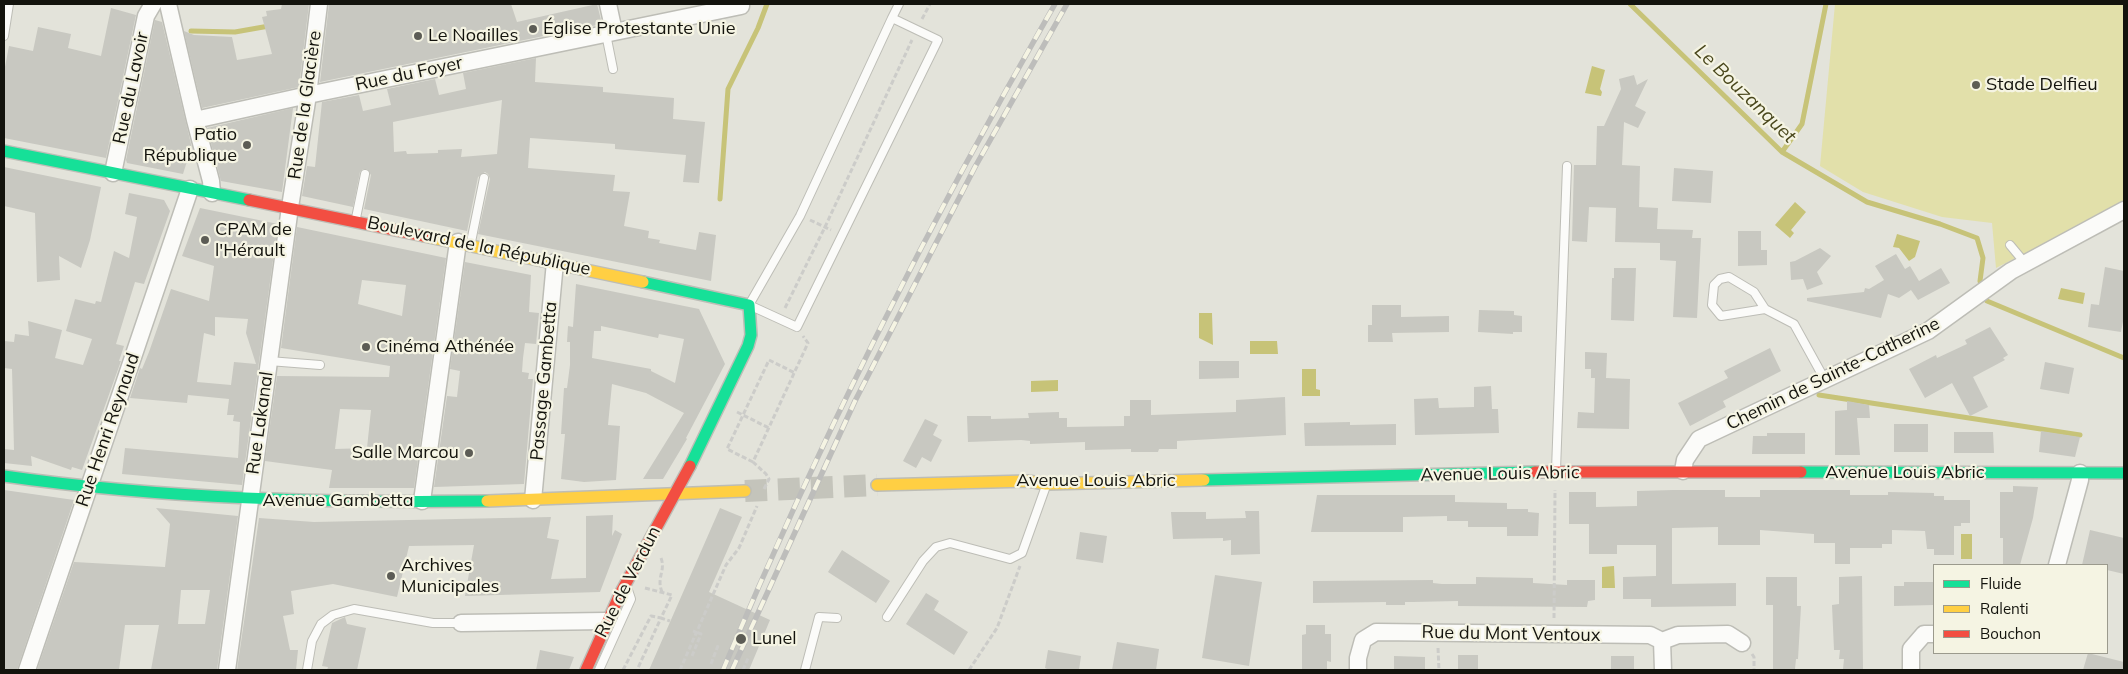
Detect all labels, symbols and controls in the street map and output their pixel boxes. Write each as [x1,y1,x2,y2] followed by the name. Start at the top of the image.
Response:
[543,18,735,40] place label: Église Protestante Unie
[527,23,539,35] marker: Église Protestante Unie
[428,25,518,47] place label: Le Noailles
[284,29,326,181] street label: Rue de la Glacière
[109,30,153,146] street label: Rue du Lavoir
[412,30,424,42] marker: Le Noailles
[1690,40,1800,148] water label: Le Bouzanquet
[354,52,464,96] street label: Rue du Foyer
[1986,74,2098,96] place label: Stade Delfieu
[1970,79,1982,91] marker: Stade Delfieu
[143,124,237,166] place label: Patio République
[241,139,253,151] marker: Patio République
[365,212,593,280] street label: Boulevard de la République
[215,219,292,262] place label: CPAM de l'Hérault
[199,234,211,246] marker: CPAM de l'Hérault
[526,301,562,461] street label: Passage Gambetta
[1723,313,1943,435] street label: Chemin de Sainte-Catherine
[376,336,514,358] place label: Cinéma Athénée
[360,341,372,353] marker: Cinéma Athénée
[72,350,144,510] street label: Rue Henri Reynaud
[242,370,278,476] street label: Rue Lakanal
[352,442,459,464] place label: Salle Marcou
[463,447,475,459] marker: Salle Marcou
[1420,462,1580,486] street label: Avenue Louis Abric
[1825,462,1985,484] street label: Avenue Louis Abric
[1016,470,1176,492] street label: Avenue Louis Abric
[263,490,413,512] street label: Avenue Gambetta
[591,523,665,641] street label: Rue de Verdun
[401,555,499,598] place label: Archives Municipales
[1933,564,2108,654] legend
[385,570,397,582] marker: Archives Municipales
[1980,574,2021,593] text: Fluide
[1980,599,2029,618] text: Ralenti
[1421,622,1601,646] street label: Rue du Mont Ventoux
[1980,624,2041,643] text: Bouchon
[752,628,797,650] place label: Lunel
[734,632,748,646] marker: Lunel

